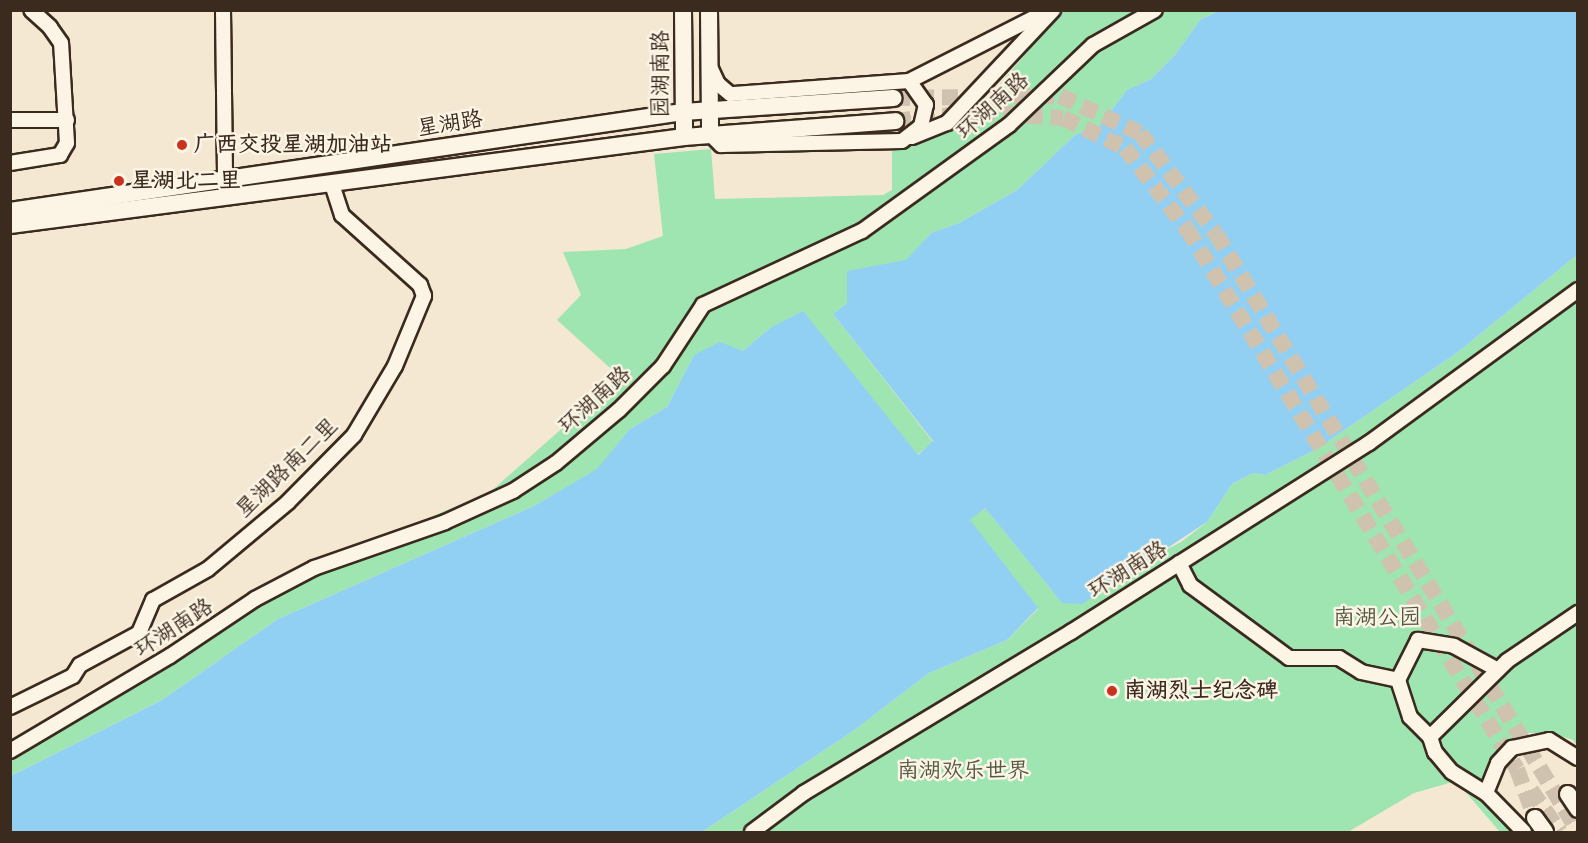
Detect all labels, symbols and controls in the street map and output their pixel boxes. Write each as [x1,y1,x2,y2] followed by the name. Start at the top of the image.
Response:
[648,30,674,118] street label: 园湖南路
[951,67,1035,145] street label: 环湖南路
[415,106,485,142] street label: 星湖路
[194,132,392,158] place label: 广西交投星湖加油站
[175,138,189,152] marker: 广西交投星湖加油站
[131,168,241,194] place label: 星湖北二里
[112,174,126,188] marker: 星湖北二里
[553,361,637,439] street label: 环湖南路
[230,413,344,523] street label: 星湖路南二里
[1084,535,1172,605] street label: 环湖南路
[130,593,218,663] street label: 环湖南路
[1333,605,1421,631] park label: 南湖公园
[1124,678,1278,704] place label: 南湖烈士纪念碑
[1105,684,1119,698] marker: 南湖烈士纪念碑
[897,758,1029,784] park label: 南湖欢乐世界

